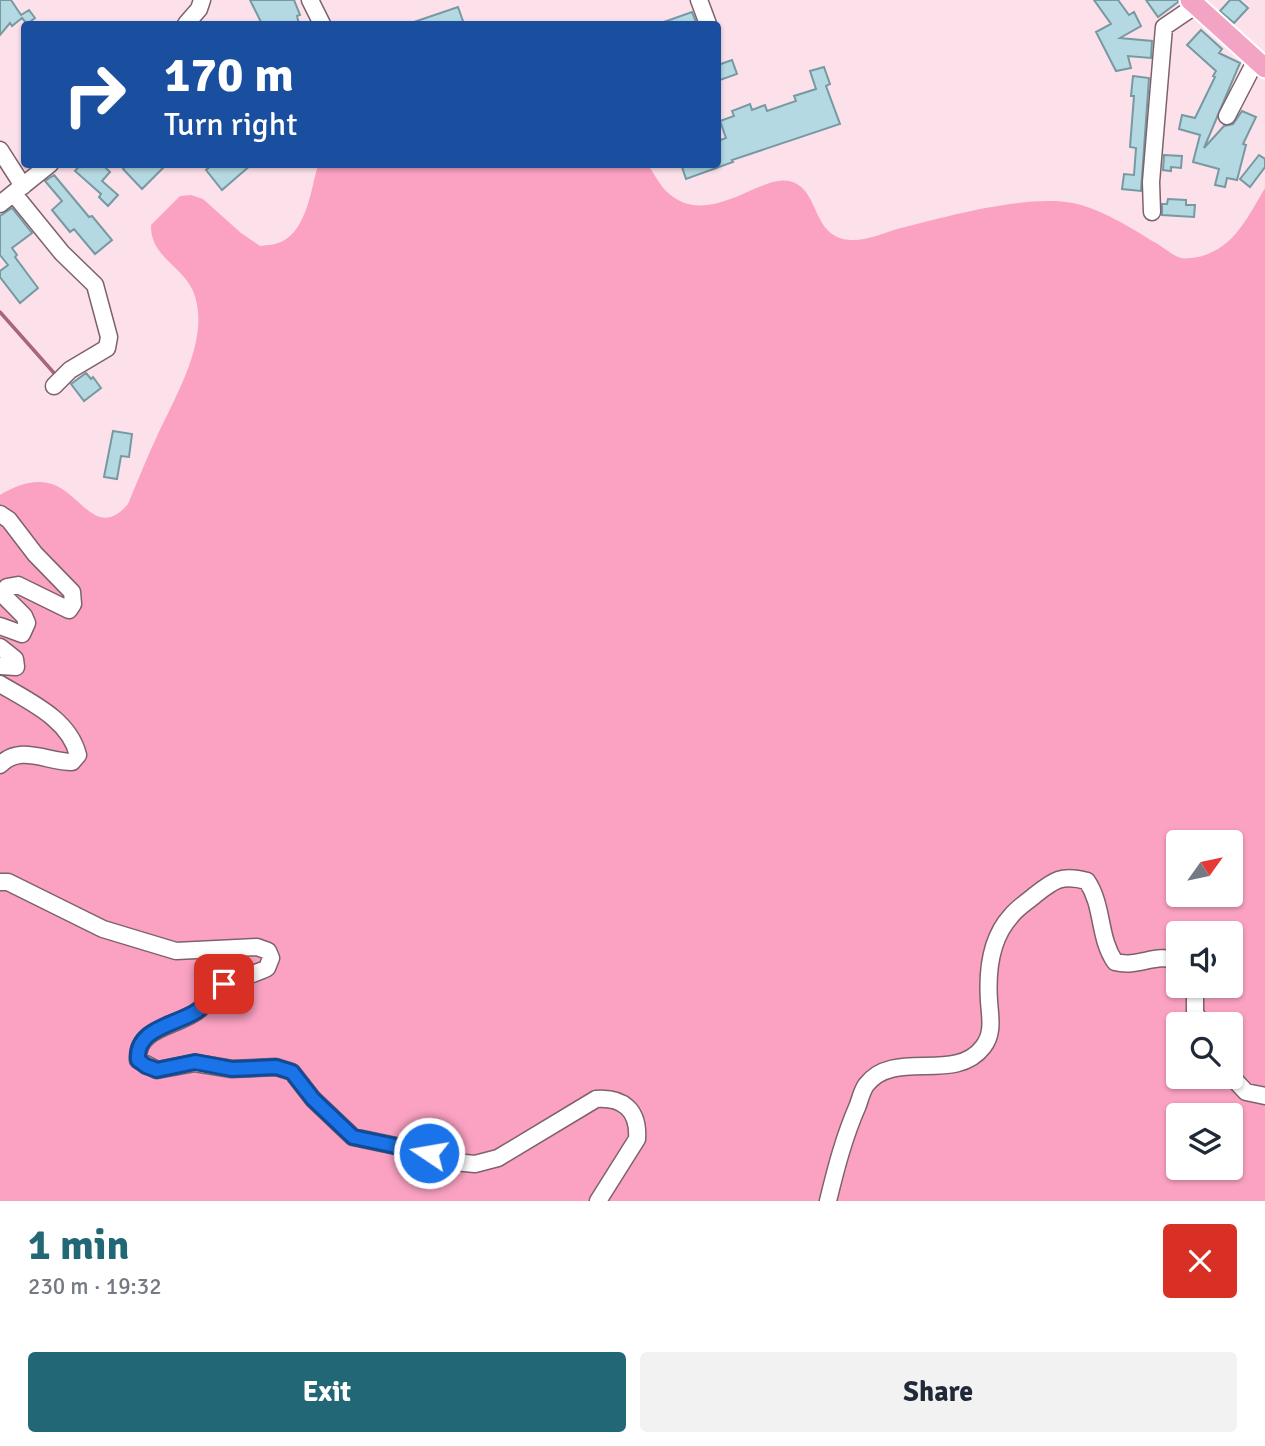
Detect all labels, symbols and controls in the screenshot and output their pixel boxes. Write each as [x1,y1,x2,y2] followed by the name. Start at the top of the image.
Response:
[164,45,294,105] text: 170 m
[49,49,140,140] icon: right
[164,105,297,144] text: Turn right
[1166,830,1242,906] north arrow
[1166,830,1243,1180] map controls
[1166,921,1243,998] button: sound
[194,954,254,1014] pin
[205,965,243,1003] icon: arrive
[1166,1012,1243,1089] button: search
[1166,1103,1243,1180] button: layers
[392,1116,466,1190] position arrow
[28,1220,129,1271] text: 1 min
[1163,1224,1237,1298] button: close
[28,1272,162,1301] text: 230 m · 19:32
[28,1352,626,1432] button: Exit
[640,1352,1237,1432] button: Share

